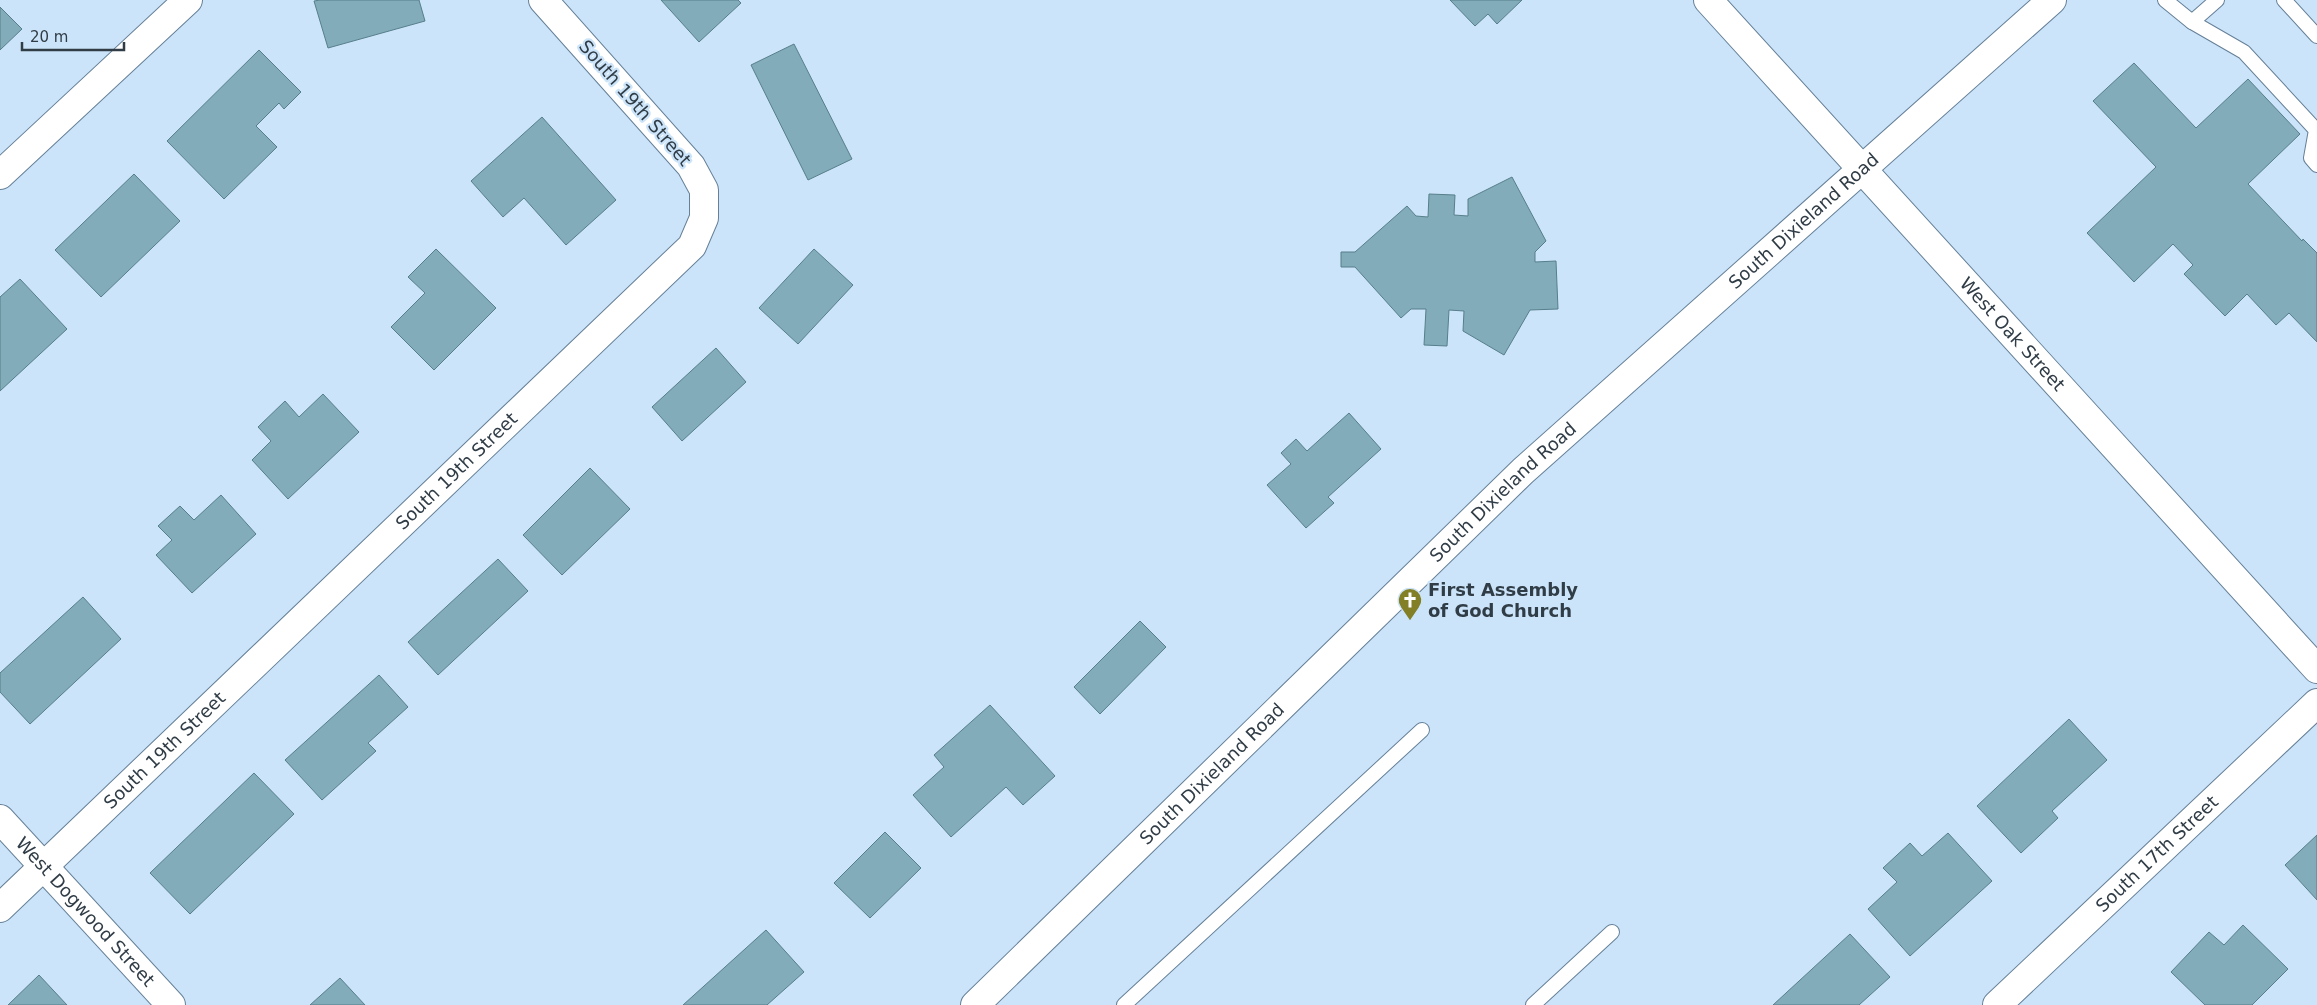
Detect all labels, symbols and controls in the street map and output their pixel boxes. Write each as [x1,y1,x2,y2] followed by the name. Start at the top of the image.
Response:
[22,20,125,52] scale bar
[30,28,68,46] text: 20 m
[575,35,696,170] street label: South 19th Street
[1724,148,1883,293] street label: South Dixieland Road
[1956,273,2070,395] street label: West Oak Street
[391,408,521,534] street label: South 19th Street
[1425,418,1580,566] street label: South Dixieland Road
[1428,579,1578,621] place label: First Assembly of God Church
[1397,587,1423,621] church icon: First Assembly of God Church
[99,687,229,813] street label: South 19th Street
[1135,699,1288,849] street label: South Dixieland Road
[2091,791,2222,916] street label: South 17th Street
[12,833,159,990] street label: West Dogwood Street

